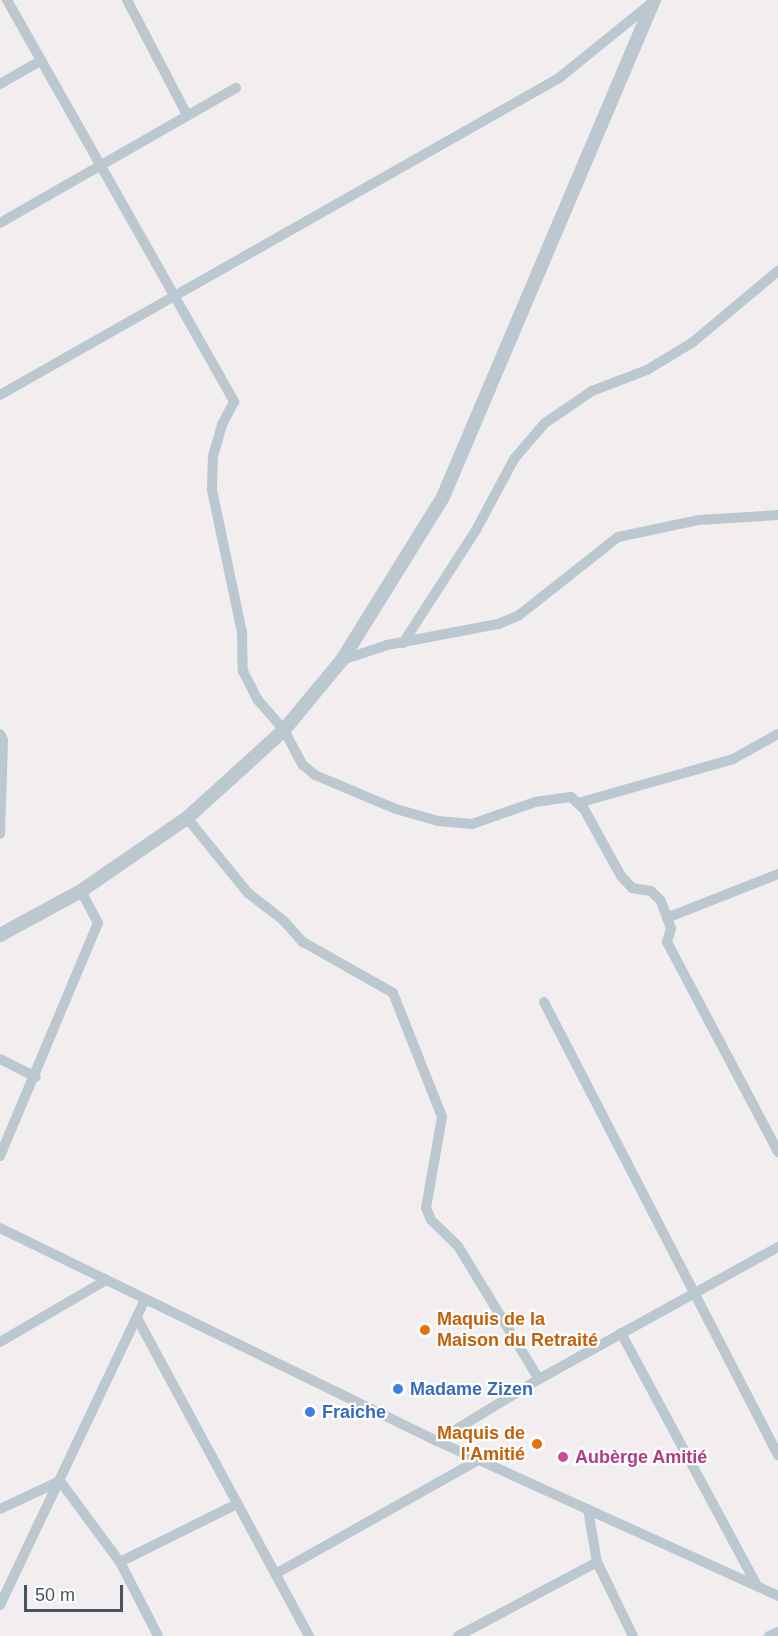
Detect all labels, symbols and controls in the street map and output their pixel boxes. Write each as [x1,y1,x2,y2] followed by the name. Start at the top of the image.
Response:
[437,1309,598,1352] place label: Maquis de la Maison du Retraité
[418,1323,432,1337] marker: Maquis de la Maison du Retraité
[410,1378,533,1400] place label: Madame Zizen
[391,1382,405,1396] marker: Madame Zizen
[322,1401,386,1423] place label: Fraiche
[303,1405,317,1419] marker: Fraiche
[437,1423,525,1466] place label: Maquis de l'Amitié
[530,1437,544,1451] marker: Maquis de l'Amitié
[575,1446,708,1468] place label: Aubèrge Amitié
[556,1450,570,1464] marker: Aubèrge Amitié
[27,1573,126,1611] scale bar
[35,1585,75,1605] text: 50 m

